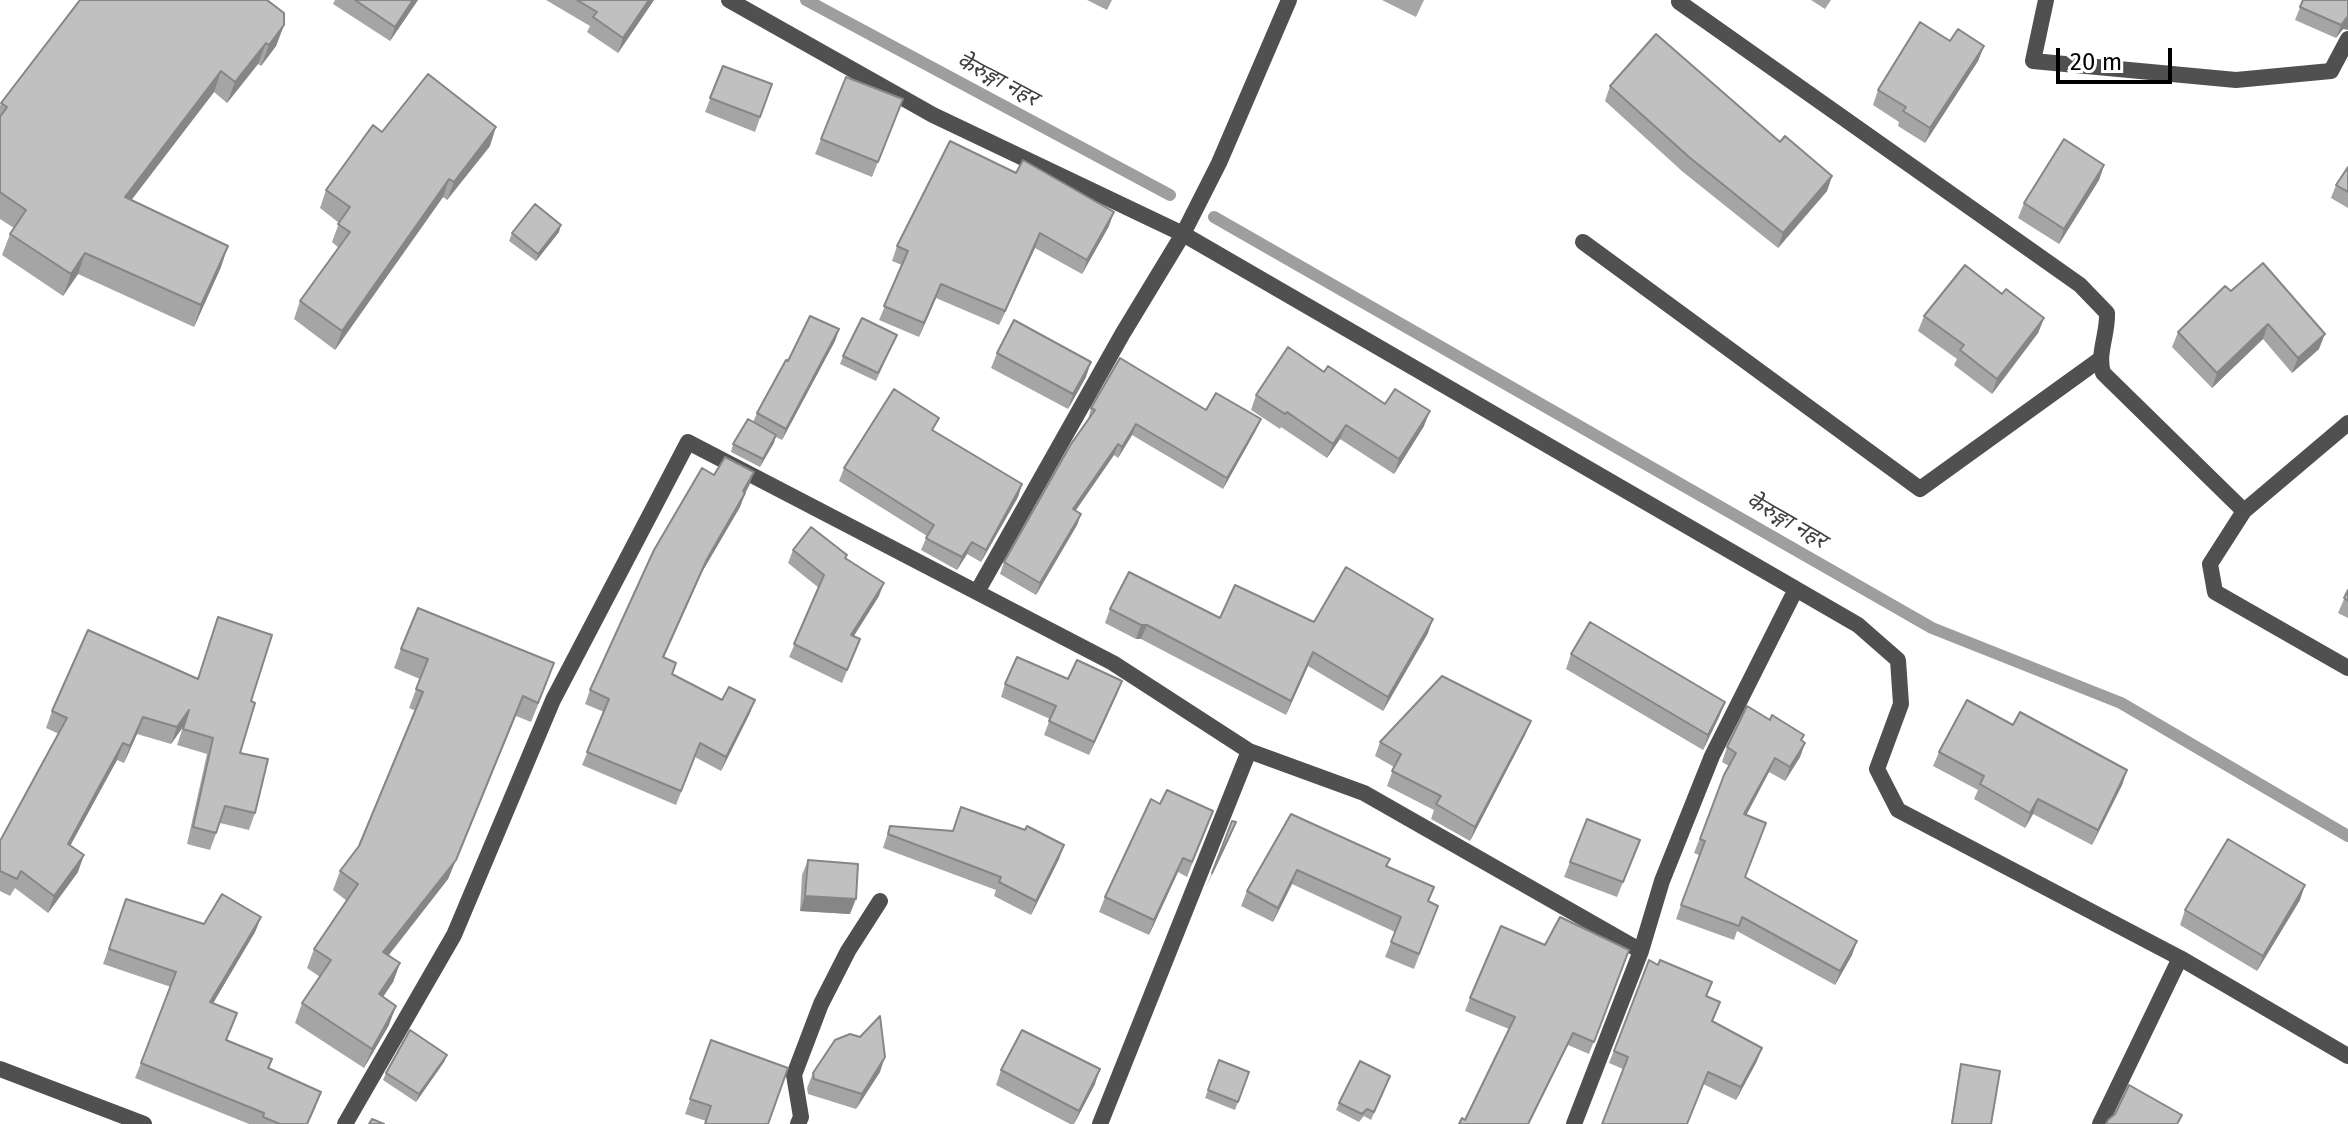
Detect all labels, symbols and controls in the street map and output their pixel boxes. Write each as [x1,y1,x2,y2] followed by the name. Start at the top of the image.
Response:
[2060,32,2176,82] scale bar
[952,48,1042,112] water label: केेरुङ्गा नहर
[2070,48,2122,76] text: 20 m
[1741,488,1831,554] water label: केेरुङ्गा नहर

